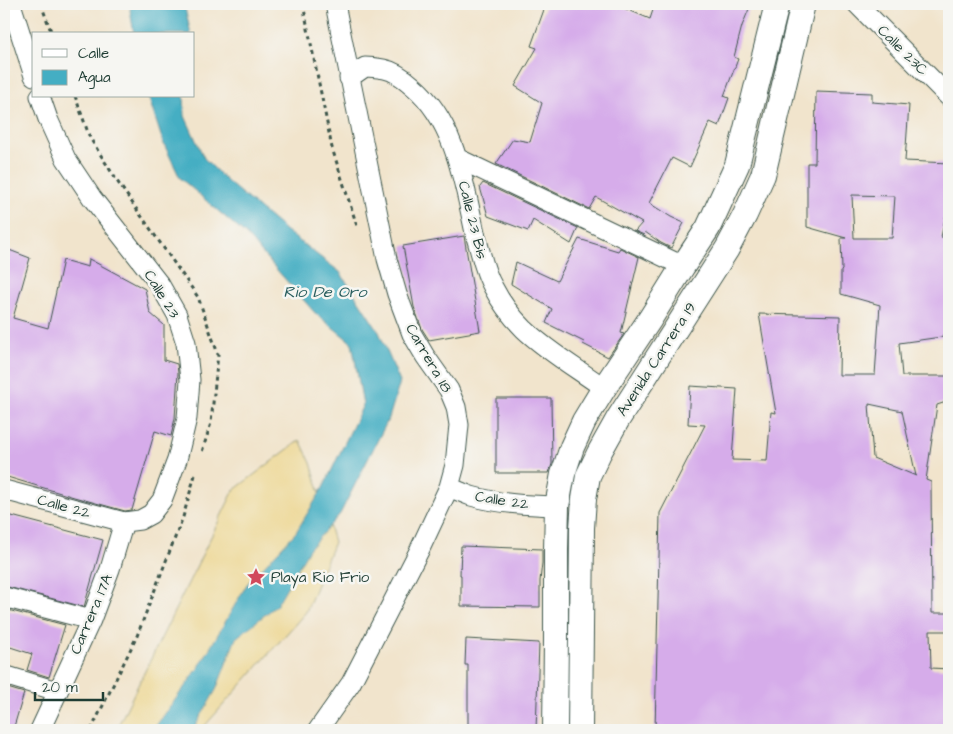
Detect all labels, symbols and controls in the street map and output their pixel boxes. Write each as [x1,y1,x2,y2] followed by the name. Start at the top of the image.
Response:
[873,20,933,81] street label: Calle 23C
[32,32,195,98] legend
[78,43,109,64] text: Calle
[78,67,111,89] text: Agua
[453,179,492,262] street label: Calle 23 Bis
[139,266,185,323] street label: Calle 23
[283,281,368,303] water label: Rio De Oro
[612,298,701,420] street label: Avenida Carrera 19
[400,320,457,397] street label: Carrera 18
[473,486,531,515] street label: Calle 22
[35,489,93,524] street label: Calle 22
[245,566,267,588] place icon: Playa Rio Frio
[271,567,370,589] place label: Playa Rio Frio
[65,570,118,658] street label: Carrera 17A
[35,669,102,701] scale bar
[42,677,78,698] text: 20 m

